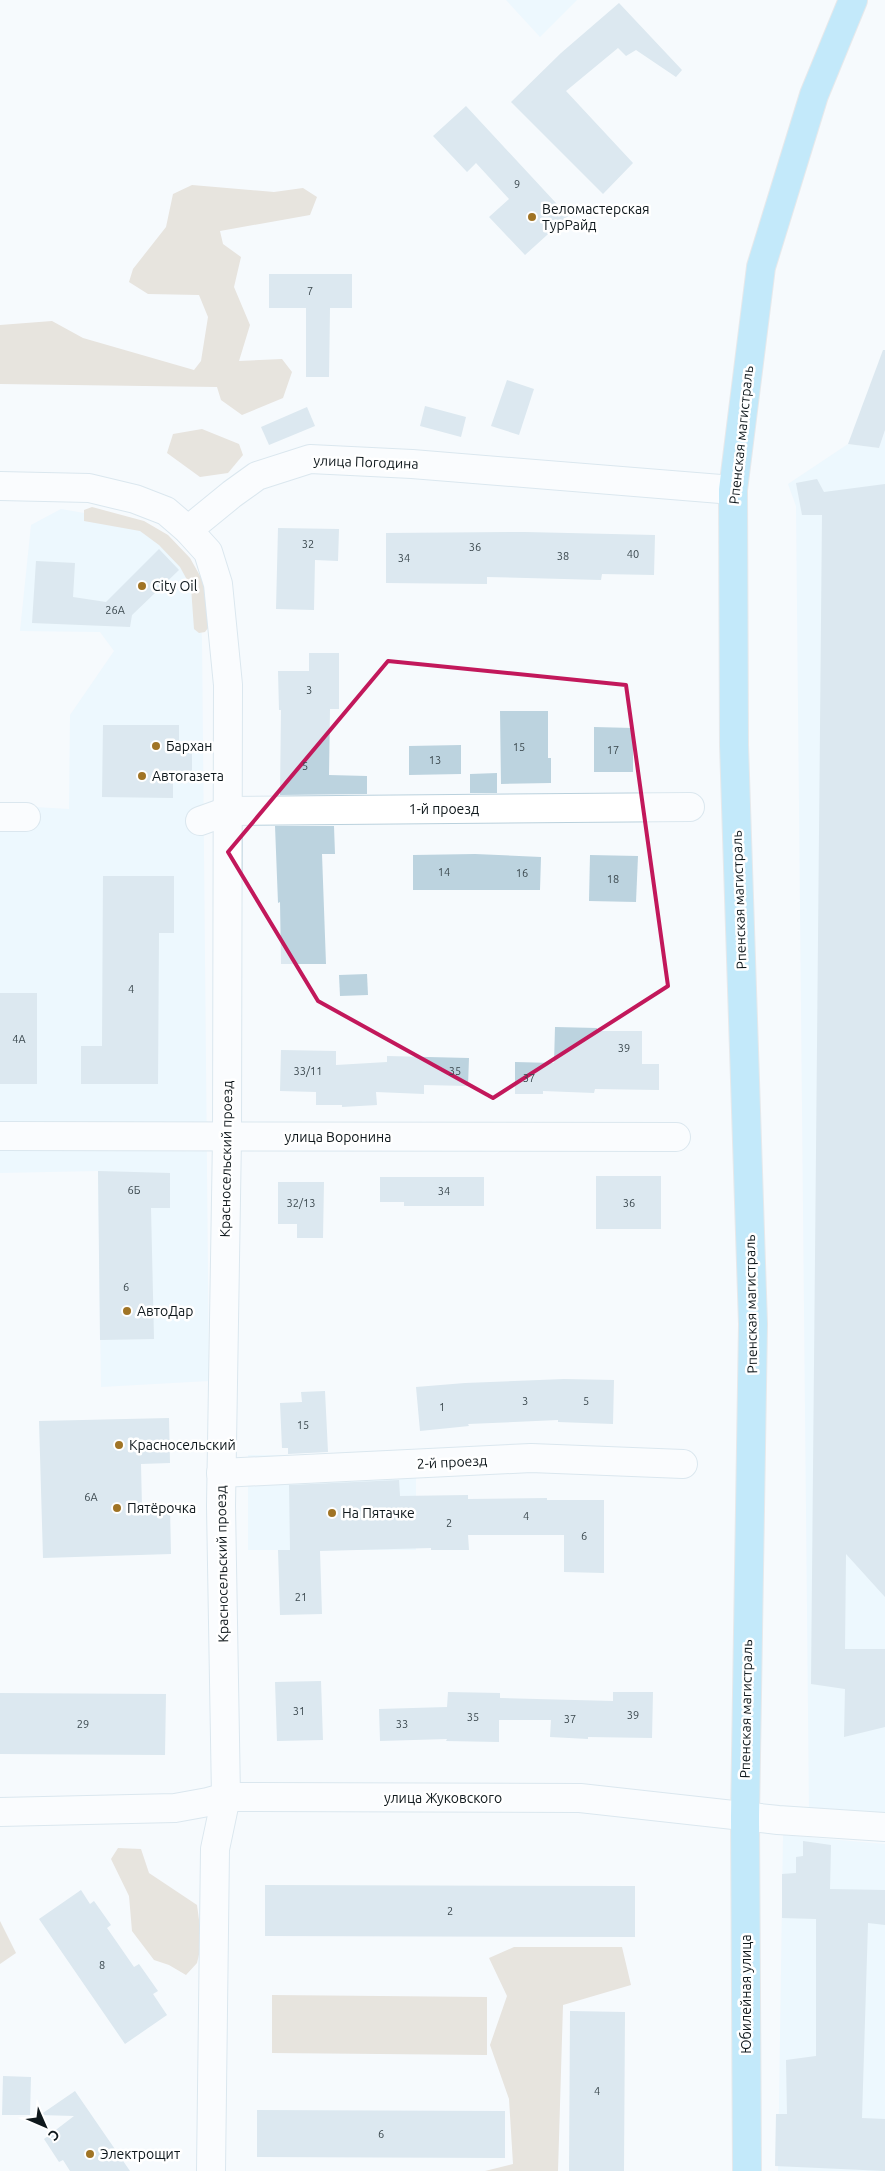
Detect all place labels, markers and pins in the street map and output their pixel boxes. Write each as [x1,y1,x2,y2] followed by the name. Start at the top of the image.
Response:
[542,201,650,233] place label: Веломастерская ТурРайд
[526,211,538,223] marker: Веломастерская ТурРайд
[152,578,198,594] place label: City Oil
[136,580,148,592] marker: City Oil
[166,738,212,754] place label: Бархан
[150,740,162,752] marker: Бархан
[152,768,224,784] place label: Автогазета
[136,770,148,782] marker: Автогазета
[137,1303,193,1319] place label: АвтоДар
[121,1305,133,1317] marker: АвтоДар
[129,1437,236,1453] place label: Красносельский
[113,1439,125,1451] marker: Красносельский
[127,1500,196,1516] place label: Пятёрочка
[111,1502,123,1514] marker: Пятёрочка
[342,1505,415,1521] place label: На Пятачке
[326,1507,338,1519] marker: На Пятачке
[100,2146,180,2162] place label: Электрощит
[84,2148,96,2160] marker: Электрощит

